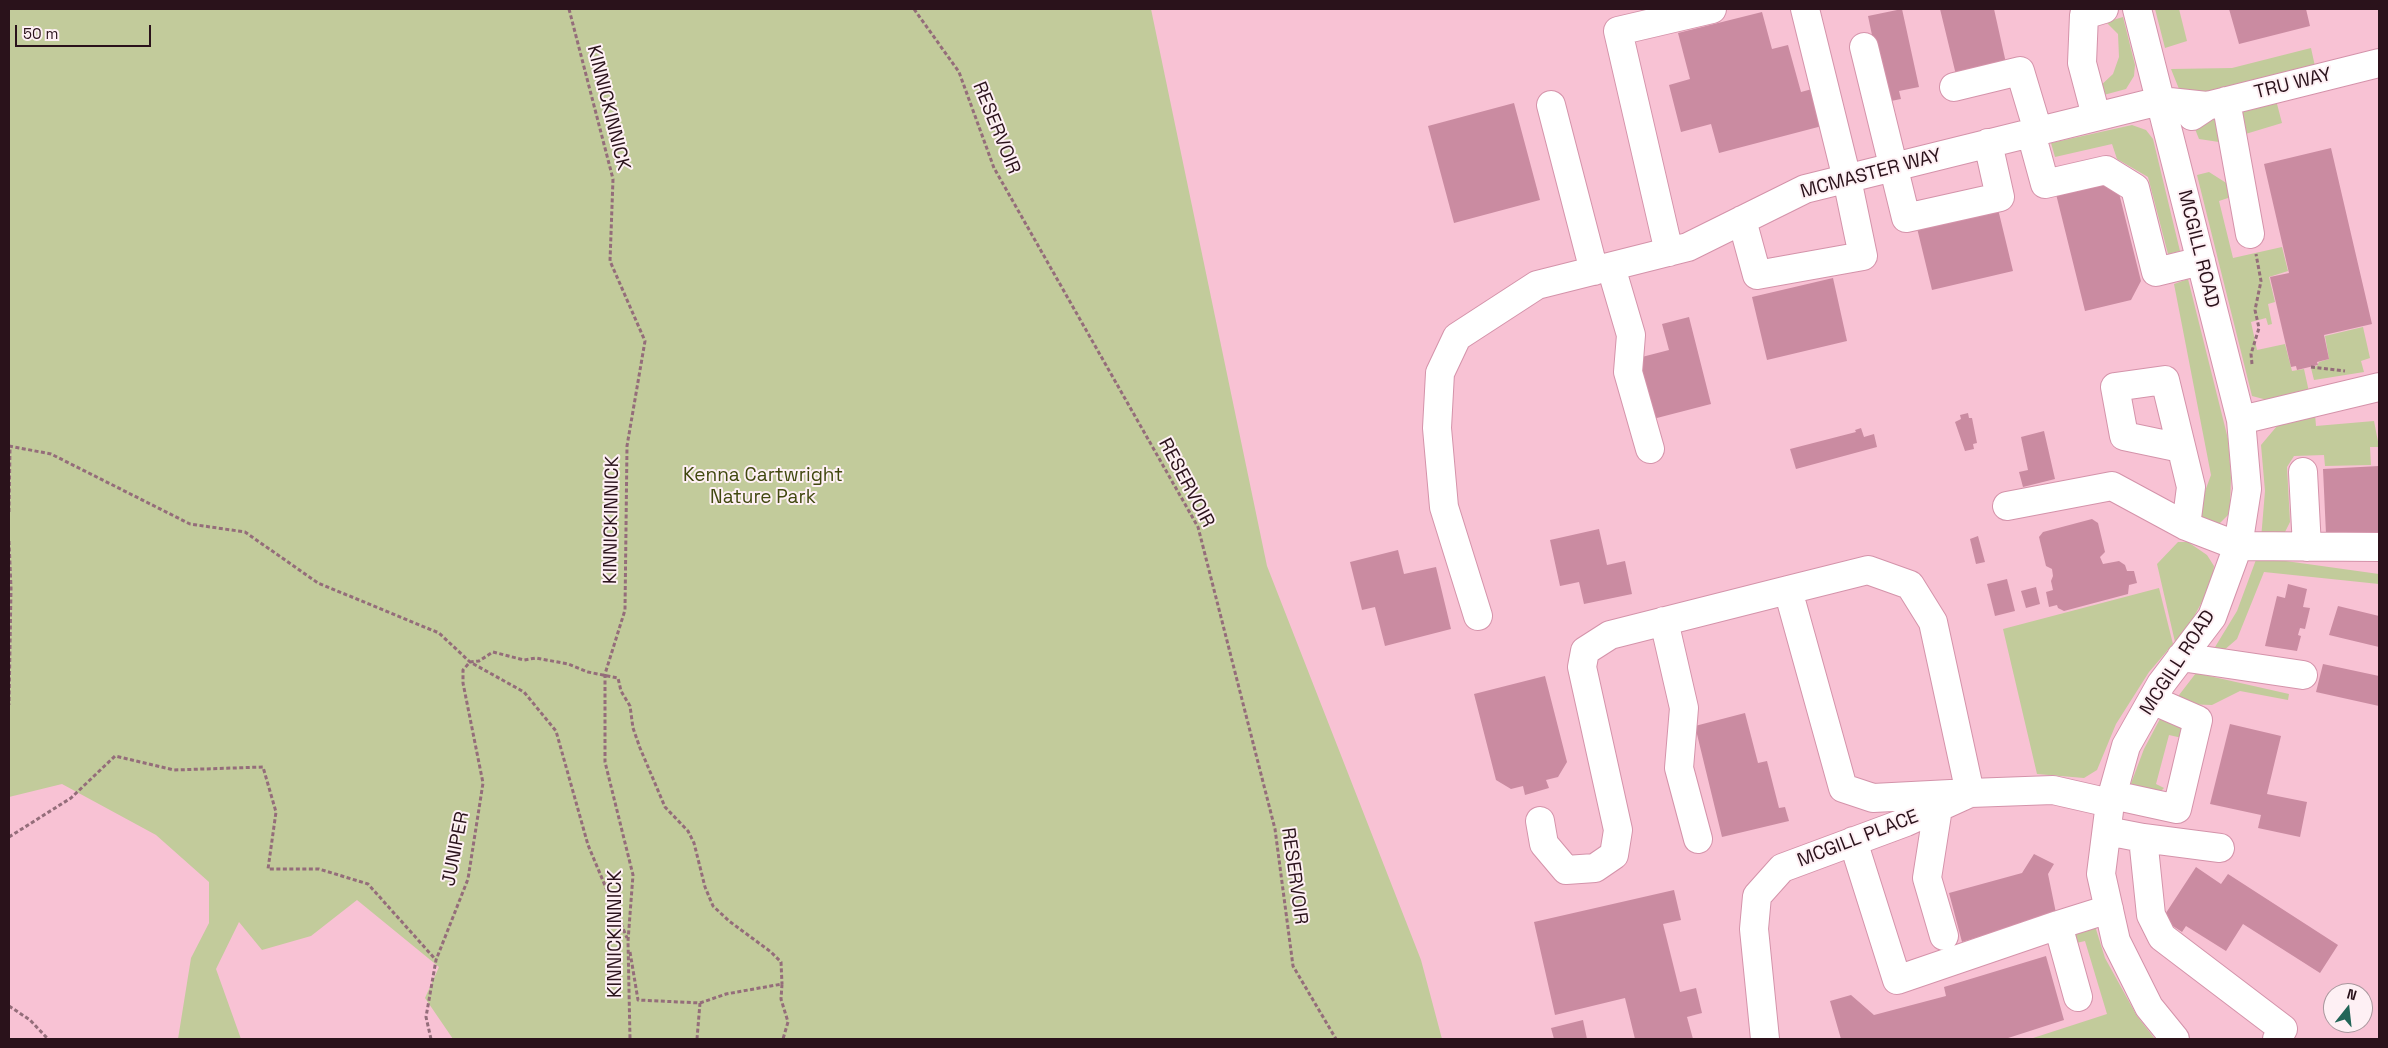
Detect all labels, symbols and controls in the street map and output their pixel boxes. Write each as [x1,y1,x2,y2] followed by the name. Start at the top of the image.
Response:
[18,15,154,47] scale bar
[23,24,58,43] text: 50 m
[581,43,635,173] street label: KINNICKINNICK
[2252,63,2334,105] street label: TRU WAY
[967,78,1025,178] street label: RESERVOIR
[1798,144,1944,204] street label: MCMASTER WAY
[2172,188,2224,310] street label: MCGILL ROAD
[1153,435,1219,531] street label: RESERVOIR
[599,456,625,584] street label: KINNICKINNICK
[683,465,843,509] park label: Kenna Cartwright Nature Park
[2136,606,2220,720] street label: MCGILL ROAD
[1794,805,1922,873] street label: MCGILL PLACE
[438,810,474,888] street label: JUNIPER
[1276,826,1312,926] street label: RESERVOIR
[605,870,627,998] street label: KINNICKINNICK
[2323,983,2373,1033] north arrow
[2345,985,2359,1004] text: N

